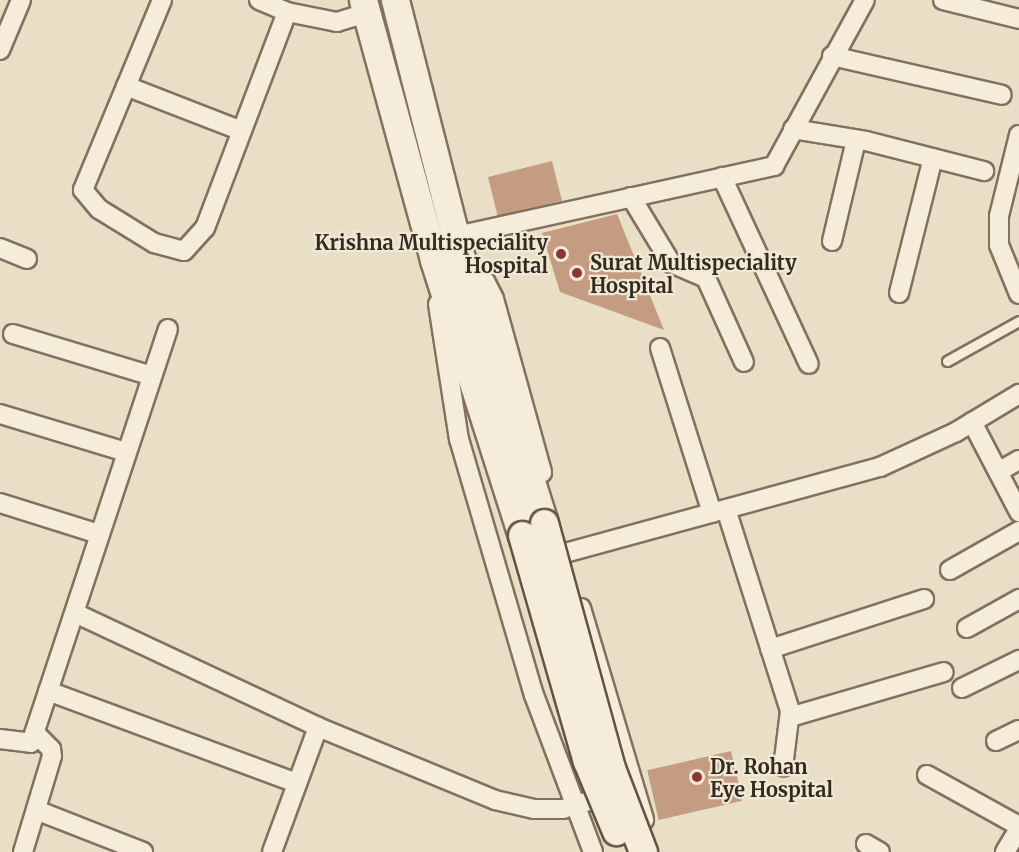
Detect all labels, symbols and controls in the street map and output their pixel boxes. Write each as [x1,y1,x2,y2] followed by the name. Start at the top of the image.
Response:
[315,231,548,278] place label: Krishna Multispeciality Hospital
[552,245,570,263] marker: Krishna Multispeciality Hospital
[590,250,797,297] place label: Surat Multispeciality Hospital
[568,264,586,282] marker: Surat Multispeciality Hospital
[710,754,833,801] place label: Dr. Rohan Eye Hospital
[688,768,706,786] marker: Dr. Rohan Eye Hospital

